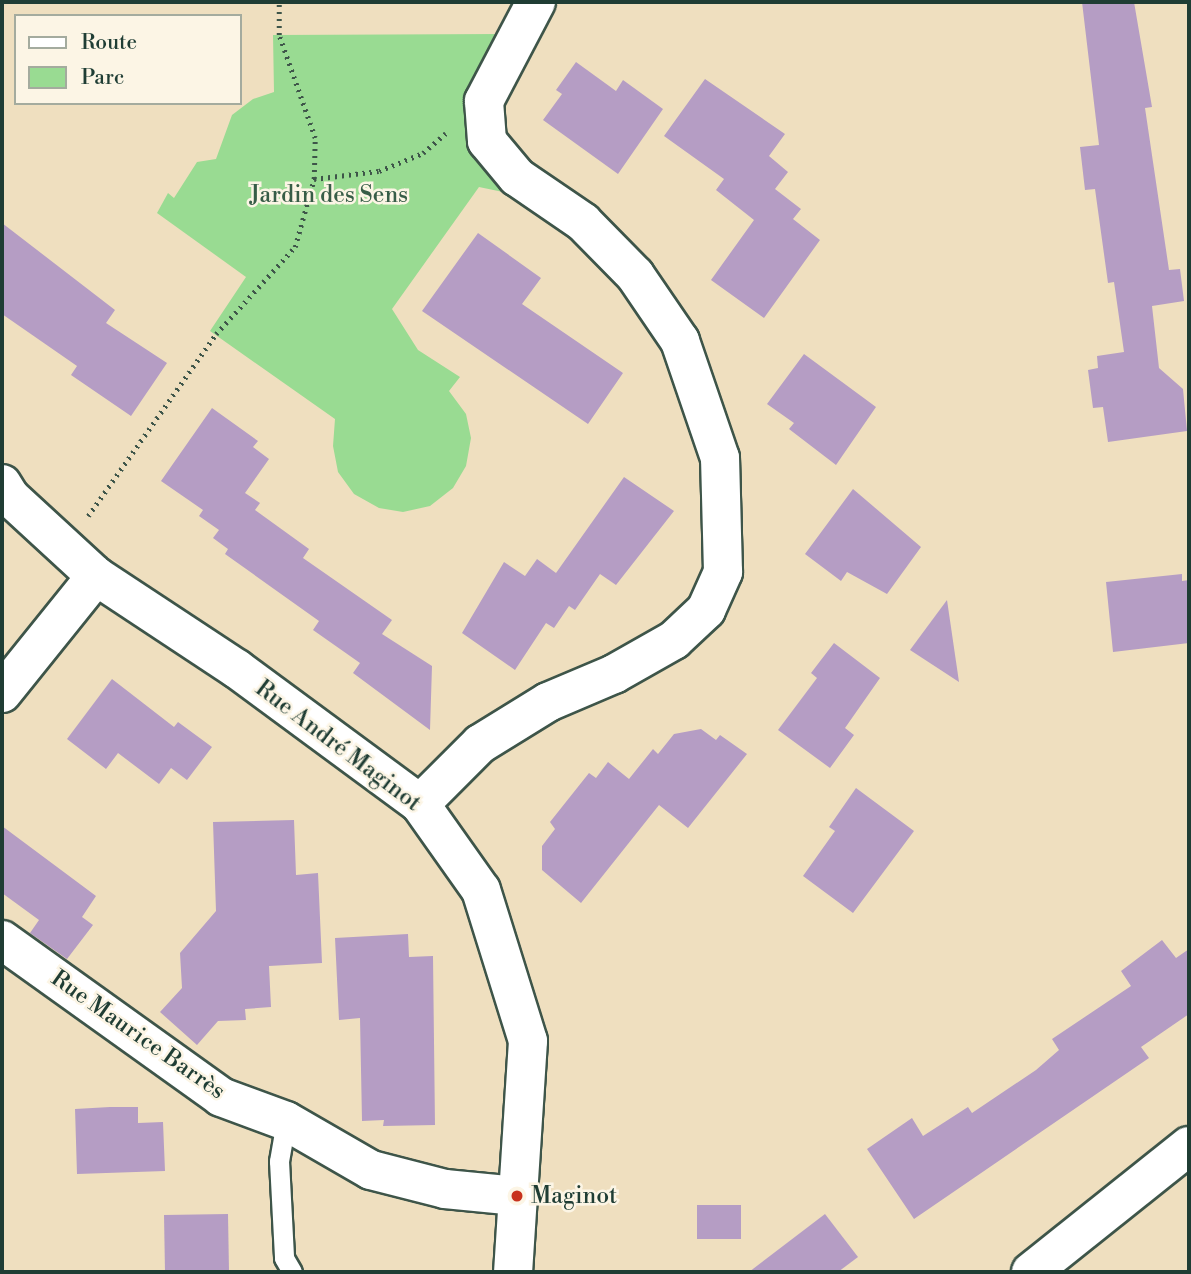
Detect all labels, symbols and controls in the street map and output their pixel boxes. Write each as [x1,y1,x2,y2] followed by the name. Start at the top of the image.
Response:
[14,14,242,105] legend
[81,30,137,56] text: Route
[81,65,124,91] text: Parc
[250,181,408,209] park label: Jardin des Sens
[250,675,426,817] street label: Rue André Maginot
[46,965,230,1105] street label: Rue Maurice Barrès
[531,1182,617,1210] place label: Maginot
[509,1188,525,1204] marker: Maginot

